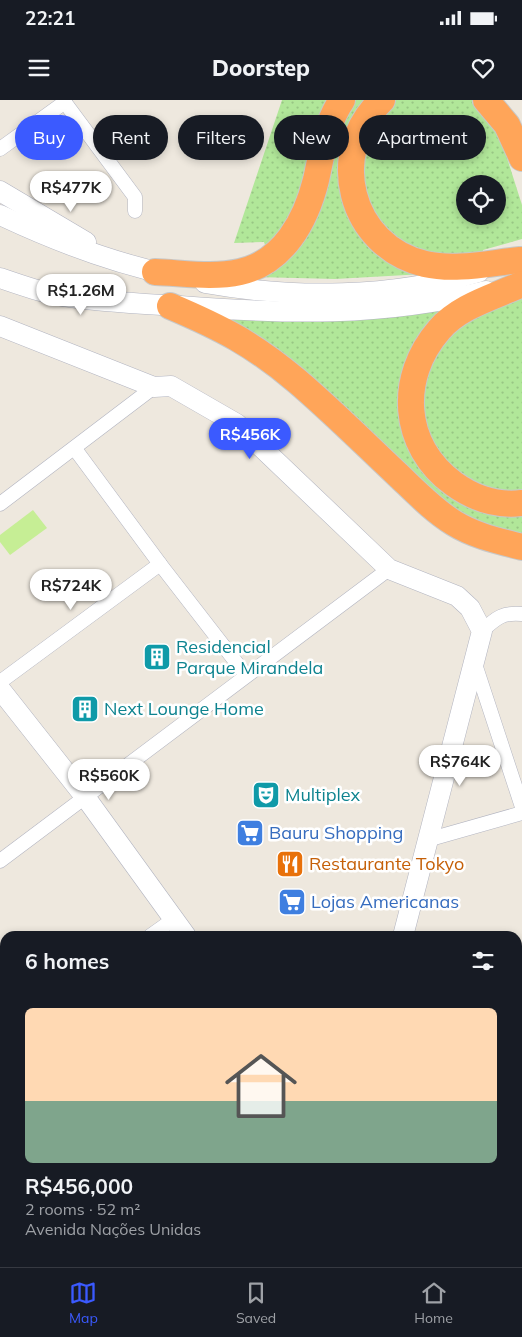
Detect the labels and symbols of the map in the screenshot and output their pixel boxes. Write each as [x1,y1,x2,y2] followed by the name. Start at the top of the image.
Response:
[30,170,112,213] pin: R$477K
[35,274,127,316] pin: R$1.26M
[209,418,291,460] pin: R$456K
[30,568,112,611] pin: R$724K
[176,635,323,679] place label: Residencial Parque Mirandela
[142,642,172,672] building icon: Residencial Parque Mirandela
[70,694,100,724] building icon: Next Lounge Home
[104,697,264,720] place label: Next Lounge Home
[419,744,501,787] pin: R$764K
[68,758,150,801] pin: R$560K
[251,780,281,810] theatre icon: Multiplex
[285,783,361,806] place label: Multiplex
[235,818,265,848] supermarket icon: Bauru Shopping
[269,821,403,844] place label: Bauru Shopping
[275,849,305,879] restaurant icon: Restaurante Tokyo
[309,852,464,875] place label: Restaurante Tokyo
[277,887,307,917] supermarket icon: Lojas Americanas
[311,890,459,913] place label: Lojas Americanas

